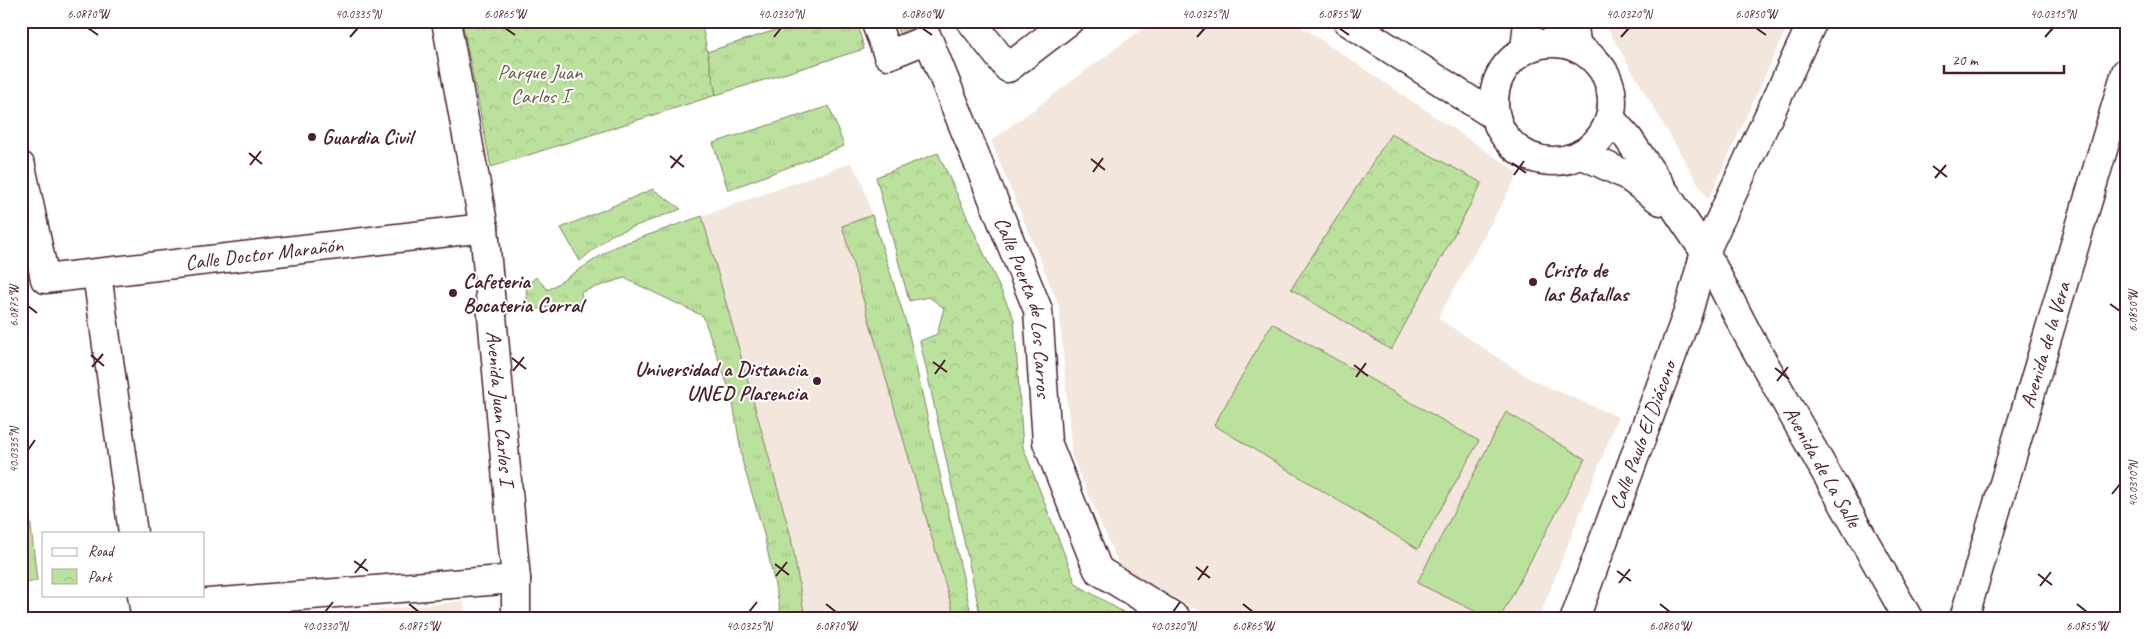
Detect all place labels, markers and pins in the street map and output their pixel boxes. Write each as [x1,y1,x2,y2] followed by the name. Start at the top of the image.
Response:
[322,124,417,150] place label: Guardia Civil
[306,131,318,143] marker: Guardia Civil
[1543,257,1631,307] place label: Cristo de las Batallas
[463,268,587,318] place label: Cafeteria Bocateria Corral
[1527,276,1539,288] marker: Cristo de las Batallas
[447,287,459,299] marker: Cafeteria Bocateria Corral
[635,356,809,406] place label: Universidad a Distancia UNED Plasencia
[811,375,823,387] marker: Universidad a Distancia UNED Plasencia

